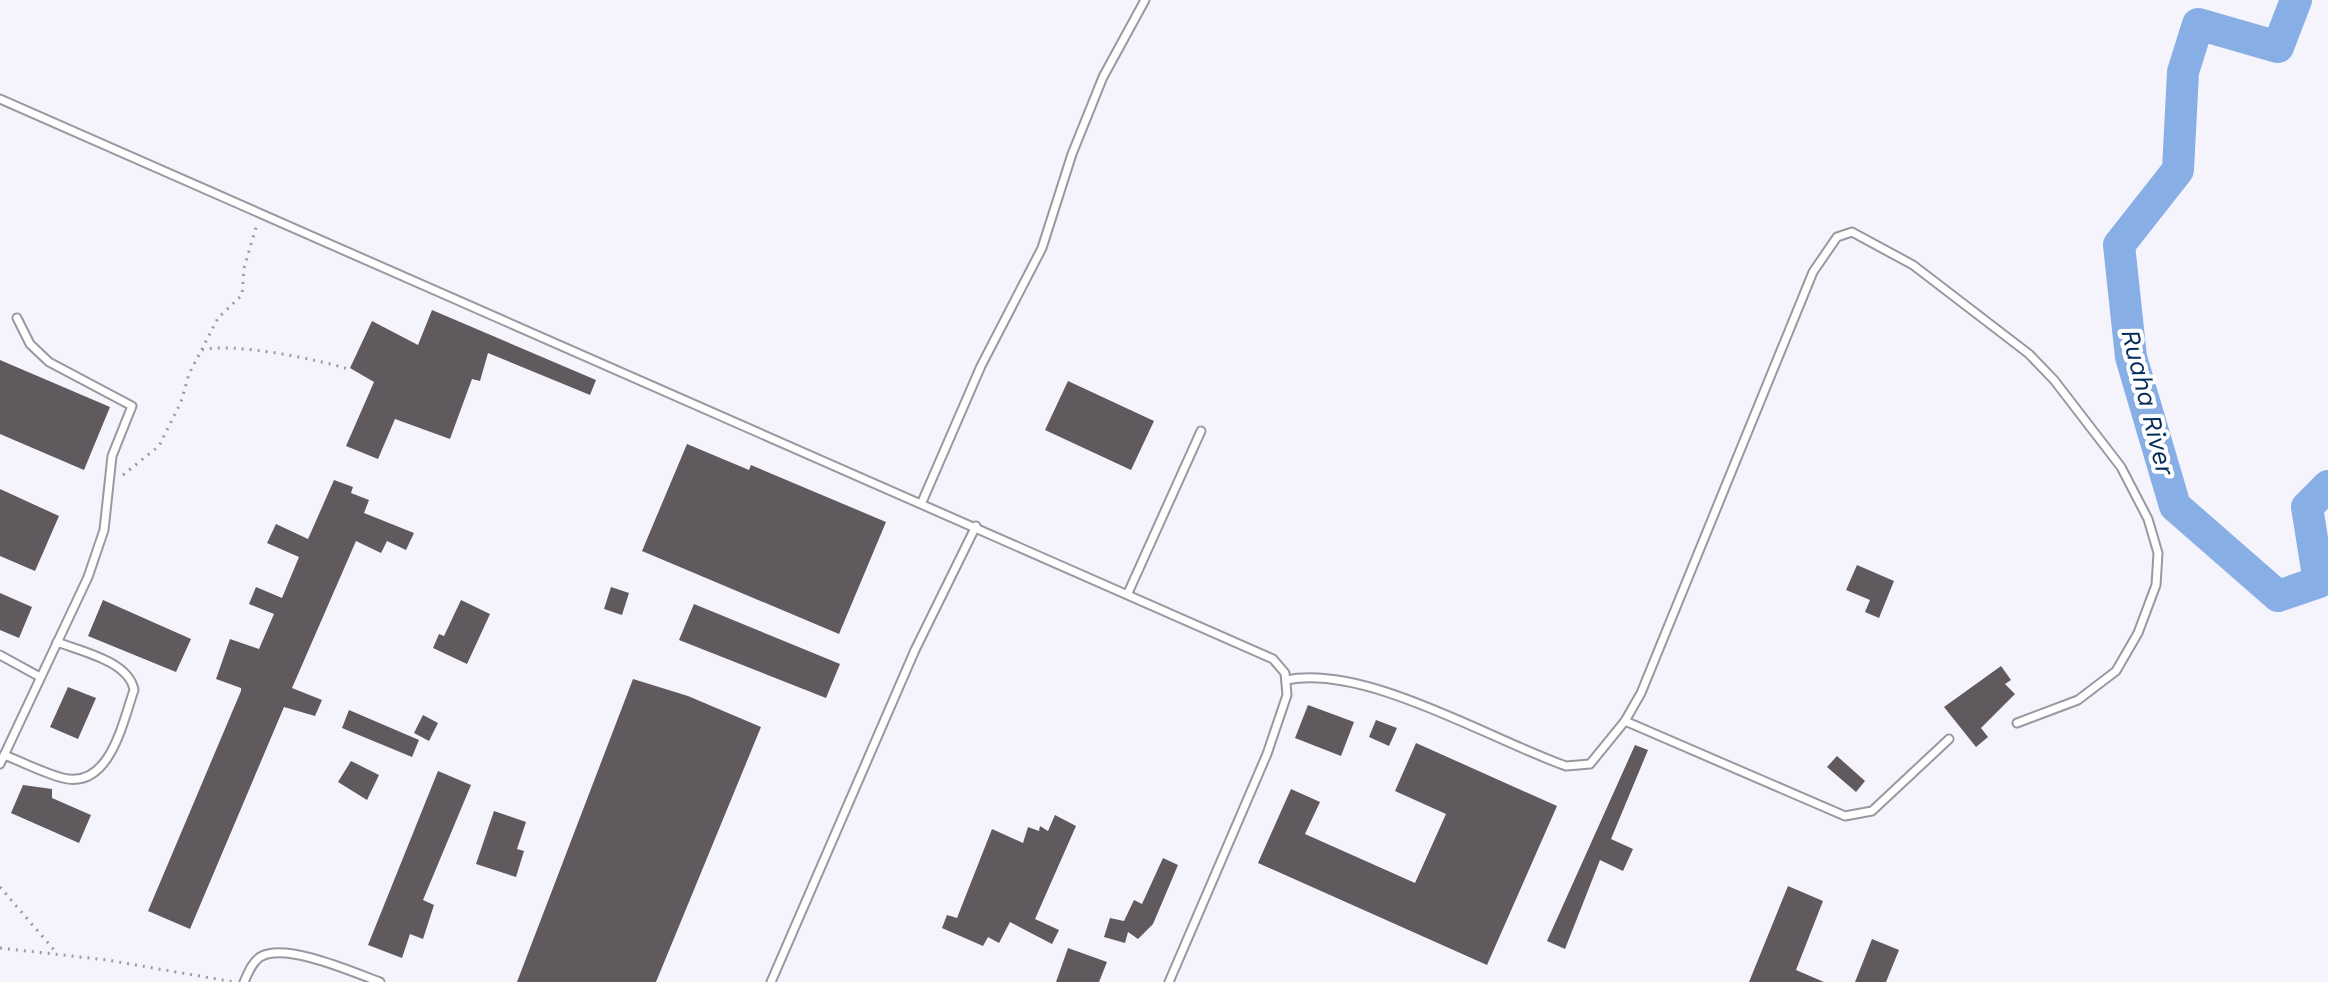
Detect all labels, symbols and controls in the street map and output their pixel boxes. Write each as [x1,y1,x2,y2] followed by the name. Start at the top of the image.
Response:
[2115,326,2181,479] water label: Ruaha River

